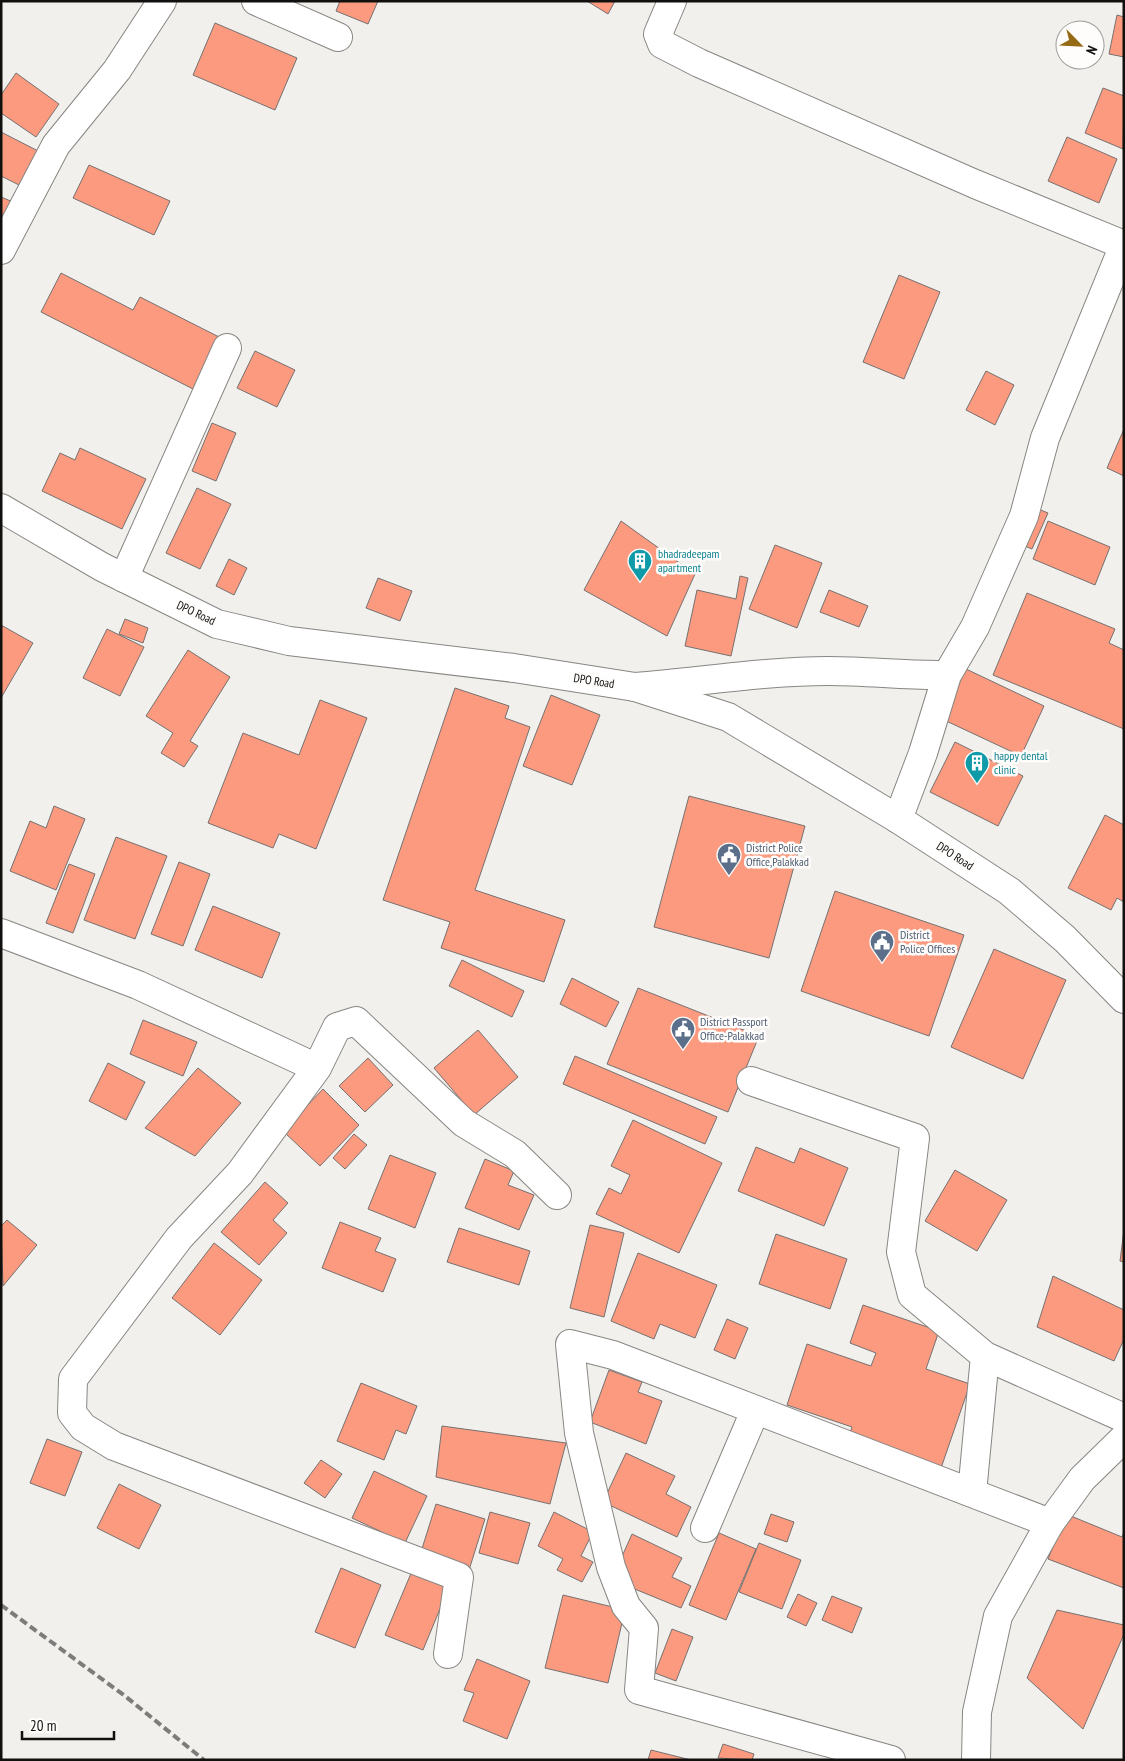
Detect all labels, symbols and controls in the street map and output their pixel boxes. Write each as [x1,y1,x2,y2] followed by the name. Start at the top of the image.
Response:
[1055,20,1105,70] north arrow
[1082,43,1102,57] text: N
[658,546,720,575] place label: bhadradeepam apartment
[627,548,653,582] building icon: bhadradeepam apartment
[174,597,218,628] street label: DPO Road
[573,670,616,691] street label: DPO Road
[994,748,1048,777] place label: happy dental clinic
[964,750,990,784] building icon: happy dental clinic
[934,838,977,873] street label: DPO Road
[746,840,809,869] place label: District Police Office,Palakkad
[716,842,742,876] public building icon: District Police Office,Palakkad
[900,927,955,956] place label: District Police Offices
[869,929,895,963] public building icon: District Police Offices
[700,1014,768,1043] place label: District Passport Office-Palakkad
[670,1016,696,1050] public building icon: District Passport Office-Palakkad
[22,1708,115,1740] scale bar
[30,1716,56,1735] text: 20 m

